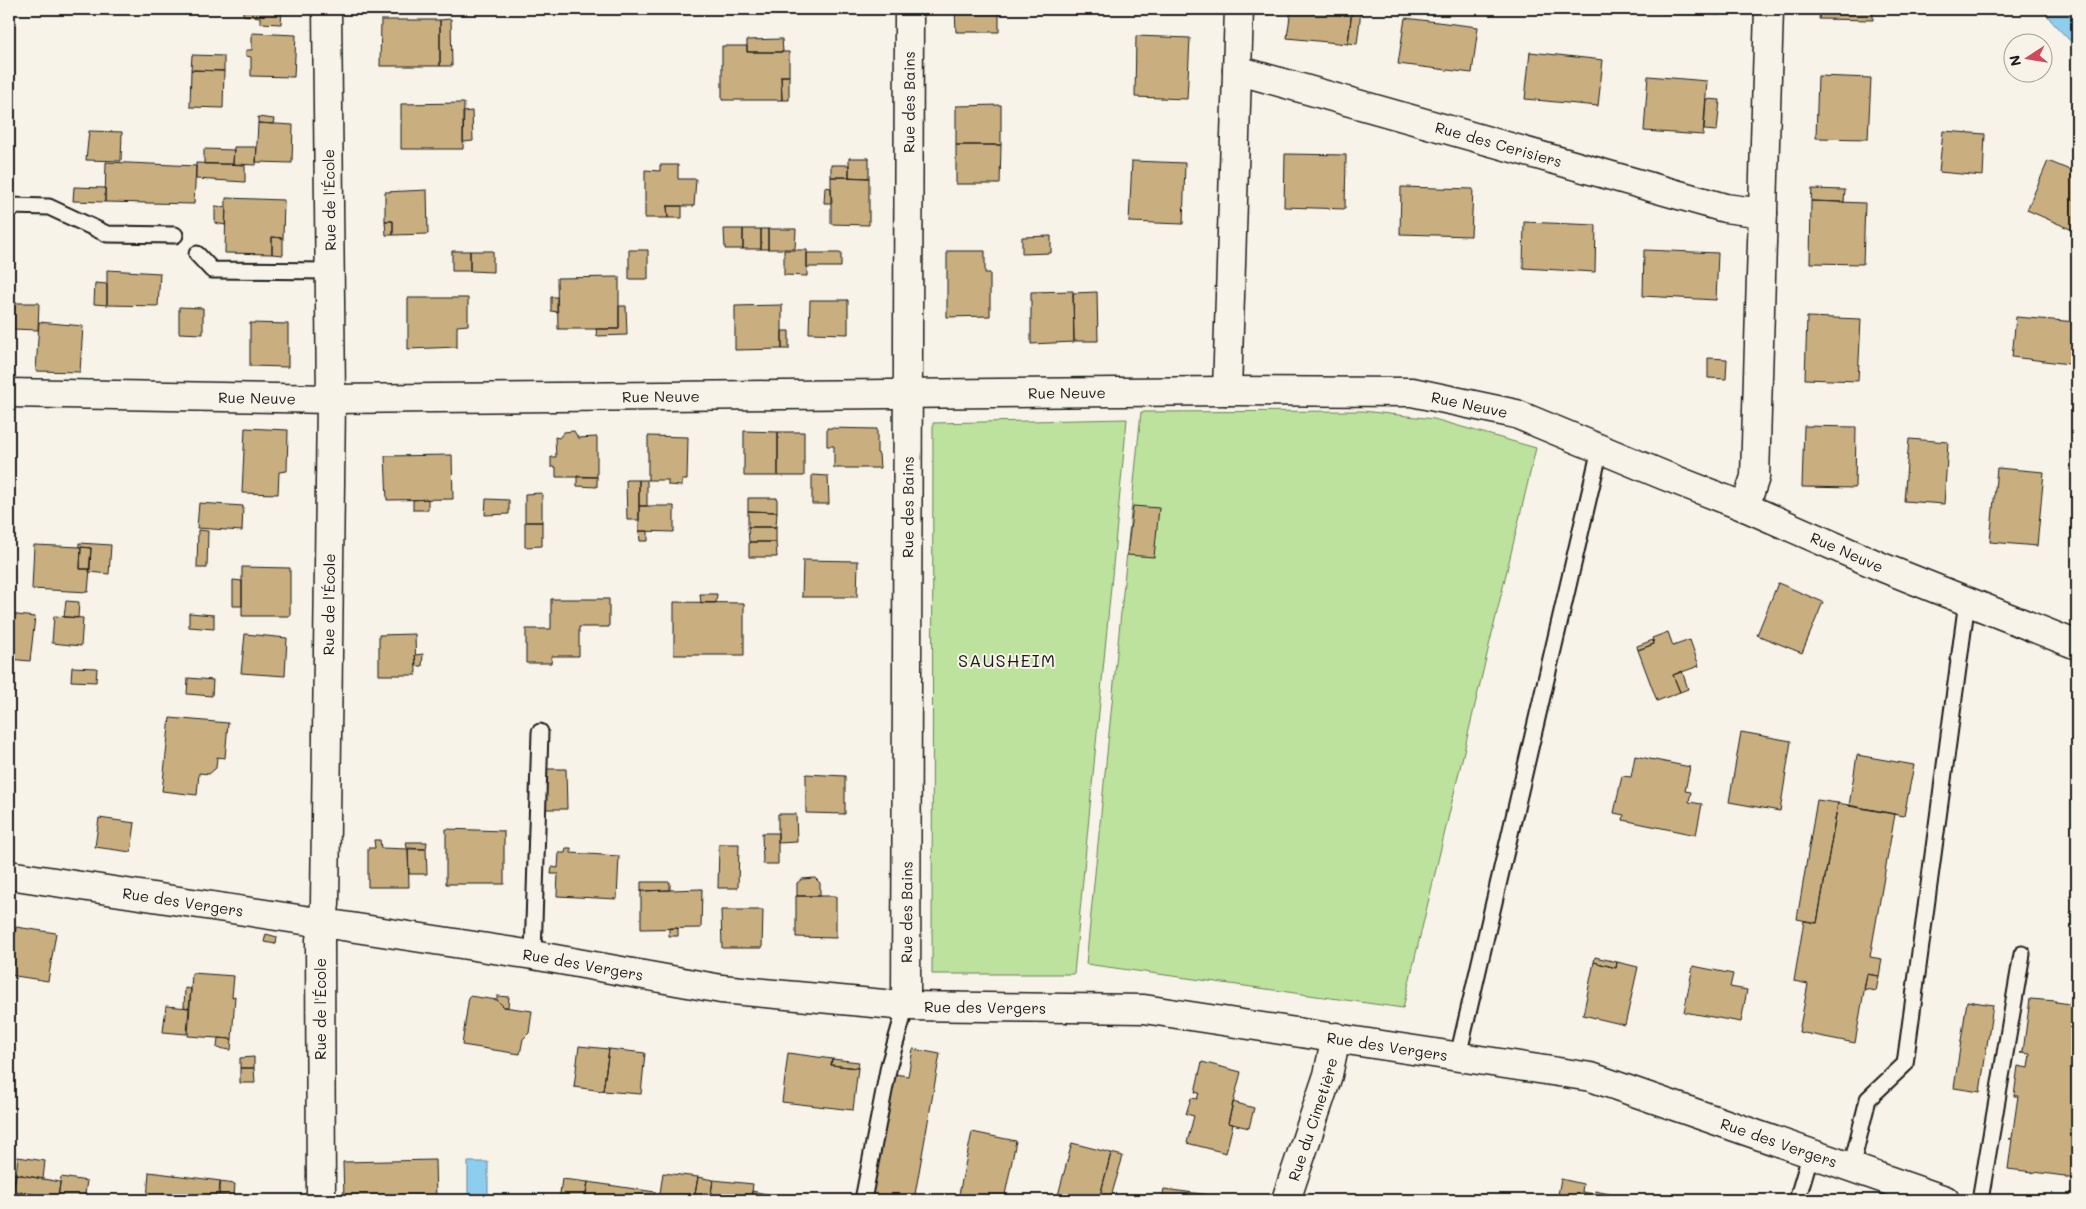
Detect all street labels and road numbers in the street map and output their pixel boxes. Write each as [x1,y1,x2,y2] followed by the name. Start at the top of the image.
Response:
[899,51,919,153] street label: Rue des Bains
[1433,117,1565,171] street label: Rue des Cerisiers
[318,149,340,251] street label: Rue de l'École
[1028,382,1106,403] street label: Rue Neuve
[622,386,700,406] street label: Rue Neuve
[1430,386,1510,422] street label: Rue Neuve
[218,387,296,408] street label: Rue Neuve
[897,456,918,558] street label: Rue des Bains
[1807,527,1887,577] street label: Rue Neuve
[318,553,339,656] street label: Rue de l'École
[896,861,916,963] street label: Rue des Bains
[121,882,245,921] street label: Rue des Vergers
[521,944,645,985] street label: Rue des Vergers
[310,958,330,1060] street label: Rue de l'École
[924,996,1046,1018] street label: Rue des Vergers
[1325,1027,1449,1065] street label: Rue des Vergers
[1283,1056,1341,1183] street label: Rue du Cimetière
[1718,1113,1840,1172] street label: Rue des Vergers

